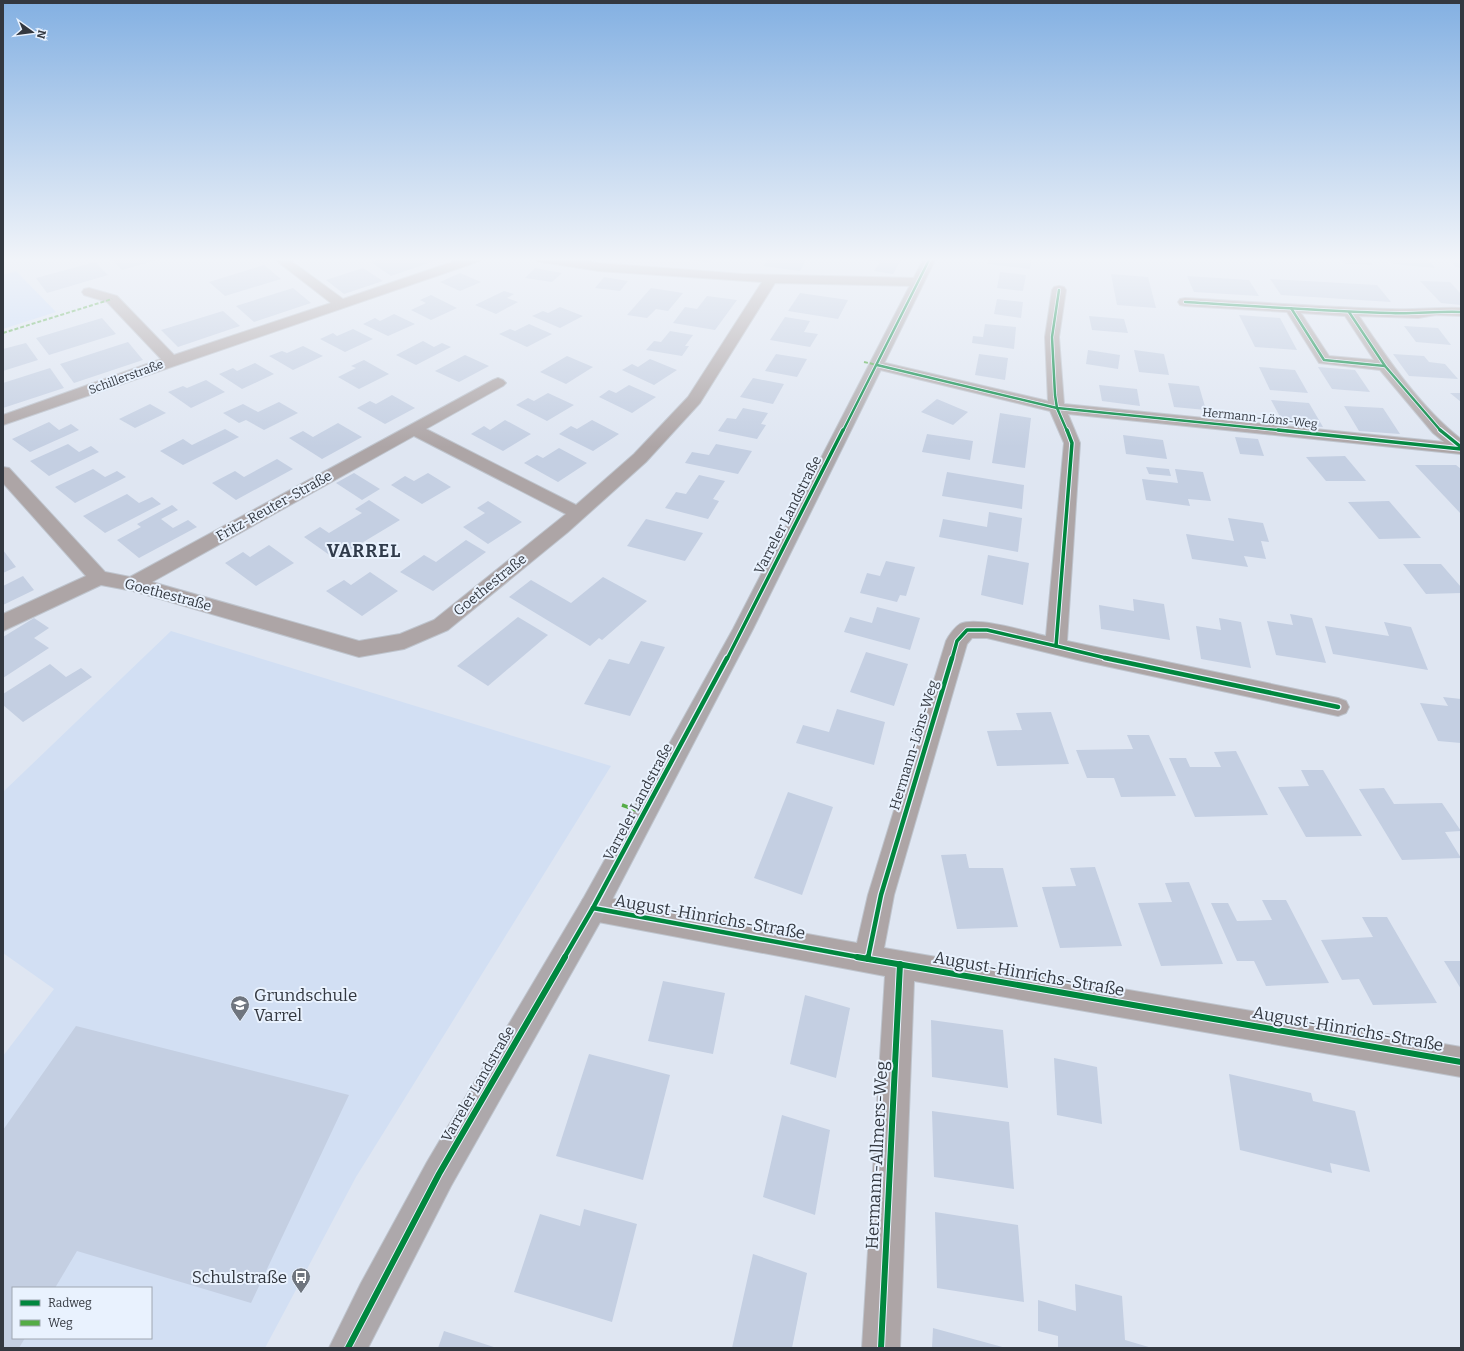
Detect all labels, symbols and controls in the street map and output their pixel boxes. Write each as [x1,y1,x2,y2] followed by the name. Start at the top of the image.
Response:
[12,12,52,52] north arrow
[34,29,49,40] text: N
[87,357,165,397] street label: Schillerstraße
[1202,405,1319,431] street label: Hermann-Löns-Weg
[751,453,825,577] street label: Varreler Landstraße
[213,467,335,545] street label: Fritz-Reuter-Straße
[327,540,401,562] district label: VARREL
[450,550,530,620] street label: Goethestraße
[123,575,213,615] street label: Goethestraße
[886,678,942,812] street label: Hermann-Löns-Weg
[600,740,676,864] street label: Varreler Landstraße
[613,890,807,944] street label: August-Hinrichs-Straße
[932,947,1126,1001] street label: August-Hinrichs-Straße
[254,985,357,1026] place label: Grundschule Varrel
[229,994,251,1022] school or university icon: Grundschule Varrel
[1251,1002,1445,1056] street label: August-Hinrichs-Straße
[438,1023,518,1145] street label: Varreler Landstraße
[862,1060,892,1250] street label: Hermann-Allmers-Weg
[290,1266,312,1294] bus stop icon: Schulstraße
[192,1267,287,1288] place label: Schulstraße
[12,1287,152,1339] legend
[48,1296,92,1310] text: Radweg
[48,1316,73,1330] text: Weg

